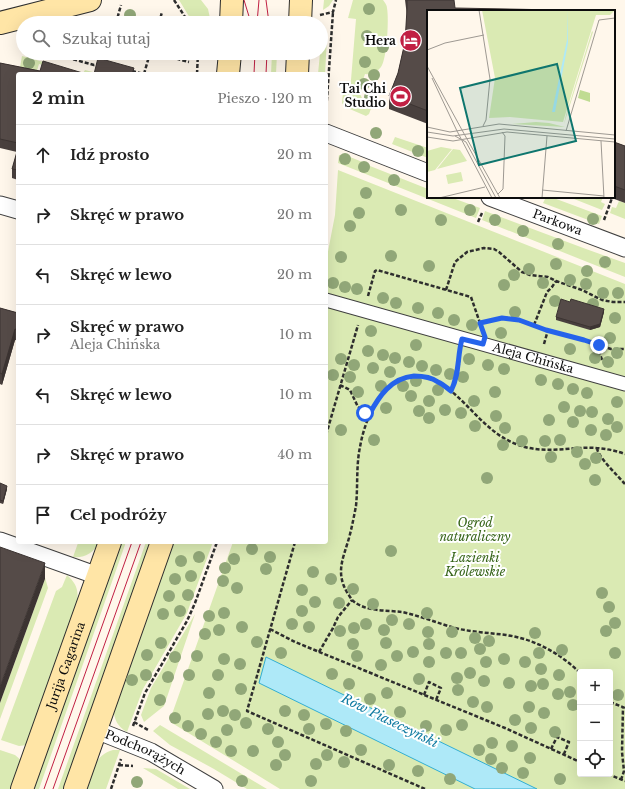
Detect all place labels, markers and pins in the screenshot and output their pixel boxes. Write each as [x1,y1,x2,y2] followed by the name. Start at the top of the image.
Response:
[398,28,424,54] hotel icon: Hera
[365,33,396,48] place label: Hera
[339,81,387,110] place label: Tai Chi Studio
[388,83,414,109] sports icon: Tai Chi Studio

